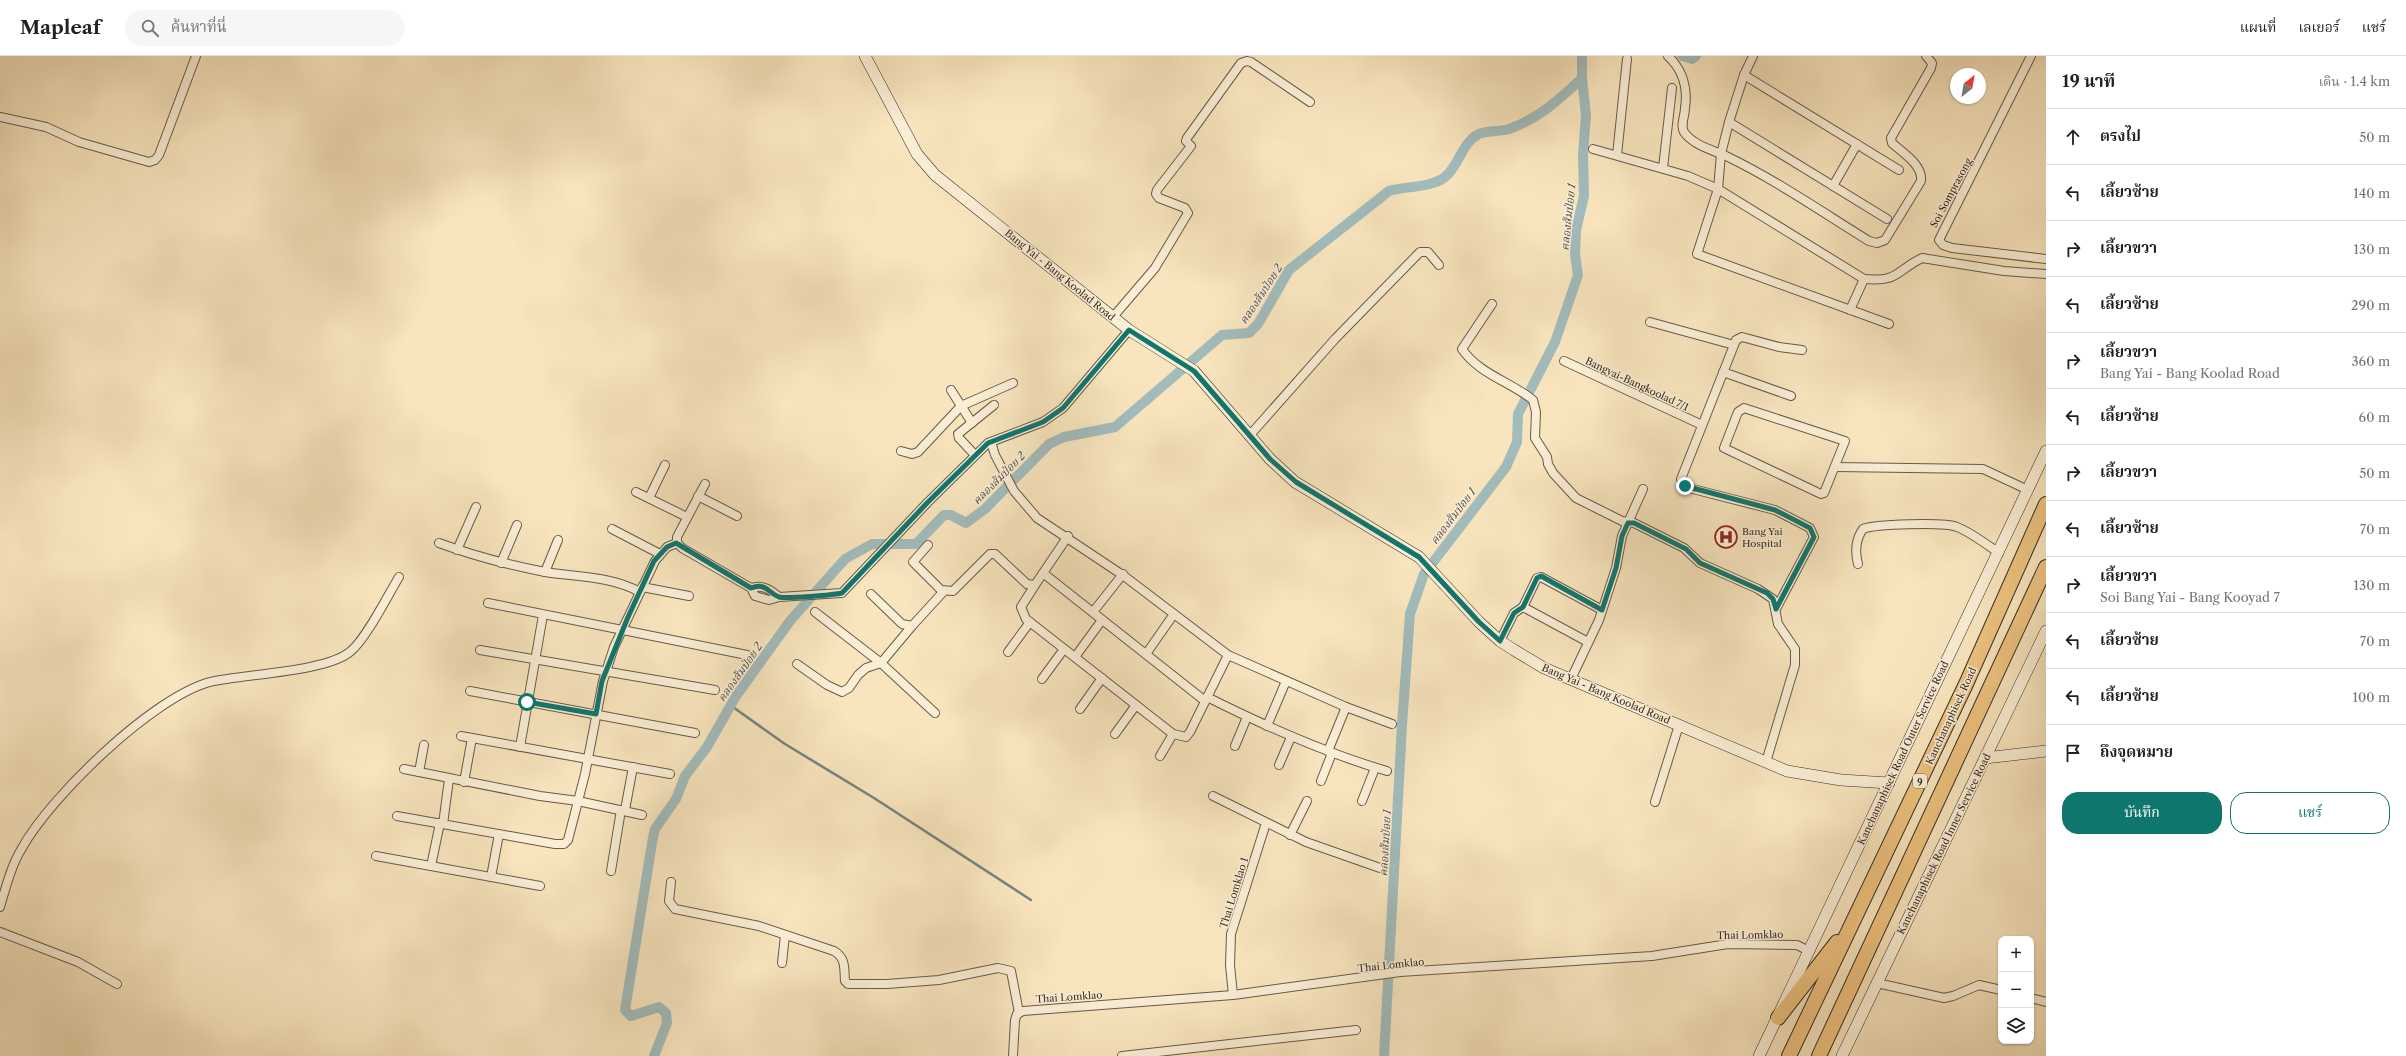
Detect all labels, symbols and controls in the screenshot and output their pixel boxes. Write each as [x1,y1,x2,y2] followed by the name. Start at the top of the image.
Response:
[125,10,405,46] search box
[20,16,101,39] text: Mapleaf
[139,17,161,39] icon: search
[171,17,227,36] text: ค้นหาที่นี่
[2240,18,2276,36] text: แผนที่
[2298,18,2340,36] text: เลเยอร์
[2362,18,2386,36] text: แชร์
[1950,68,1986,104] north arrow
[2062,71,2115,91] text: 19 นาที
[2319,73,2390,89] text: เดิน · 1.4 km
[2062,126,2084,148] icon: ahead
[2100,126,2141,145] text: ตรงไป
[2359,129,2390,145] text: 50 m
[1927,155,1975,230] street label: Soi Somprasong
[1558,182,1579,251] water label: คลองส้มป่อย 1
[2062,182,2084,204] icon: left
[2100,182,2159,201] text: เลี้ยวซ้าย
[2353,185,2390,201] text: 140 m
[1002,226,1118,324] street label: Bang Yai - Bang Koolad Road
[2062,238,2084,260] icon: right
[2100,238,2157,257] text: เลี้ยวขวา
[2354,241,2390,257] text: 130 m
[1236,261,1286,327] water label: คลองส้มป่อย 2
[2062,294,2084,316] icon: left
[2100,294,2159,313] text: เลี้ยวซ้าย
[2351,297,2390,313] text: 290 m
[2100,342,2157,361] text: เลี้ยวขวา
[2062,350,2084,372] icon: right
[2351,353,2390,369] text: 360 m
[1583,354,1692,414] street label: Bangyai-Bangkoolad 7/1
[2100,365,2280,381] text: Bang Yai - Bang Koolad Road
[2062,406,2084,428] icon: left
[2100,406,2159,425] text: เลี้ยวซ้าย
[2359,409,2390,425] text: 60 m
[970,448,1029,507] water label: คลองส้มป่อย 2
[2062,462,2084,484] icon: right
[2100,462,2157,481] text: เลี้ยวขวา
[2359,465,2390,481] text: 50 m
[1676,477,1694,495] route end
[1427,484,1479,547] water label: คลองส้มป่อย 1
[2062,518,2084,540] icon: left
[2100,518,2159,537] text: เลี้ยวซ้าย
[2360,521,2390,537] text: 70 m
[1713,524,1739,550] hospital icon: Bang Yai Hospital
[1742,525,1783,550] place label: Bang Yai Hospital
[2100,566,2157,585] text: เลี้ยวขวา
[2062,574,2084,596] icon: right
[2354,577,2390,593] text: 130 m
[2100,589,2280,605] text: Soi Bang Yai - Bang Kooyad 7
[2062,630,2084,652] icon: left
[2100,630,2159,649] text: เลี้ยวซ้าย
[2360,633,2390,649] text: 70 m
[715,639,766,704] water label: คลองส้มป่อย 2
[1855,659,1951,847] street label: Kanchanaphisek Road Outer Service Road
[1540,661,1672,727] street label: Bang Yai - Bang Koolad Road
[1923,665,1979,767] street label: Kanchanaphisek Road
[2062,686,2084,708] icon: left
[2100,686,2159,705] text: เลี้ยวซ้าย
[2352,689,2390,705] text: 100 m
[518,693,536,711] route start
[2062,742,2084,764] icon: arrive
[2100,742,2173,761] text: ถึงจุดหมาย
[1894,751,1994,937] street label: Kanchanaphisek Road Inner Service Road
[1913,774,1927,788] road number: 9
[2062,792,2222,834] button: บันทึก
[2230,792,2390,834] button: แชร์
[1376,808,1394,877] water label: คลองส้มป่อย 1
[1217,855,1251,930] street label: Thai Lomklao 1
[1716,928,1784,942] street label: Thai Lomklao
[1998,936,2034,1044] map controls
[1998,936,2034,972] button: +
[1357,955,1425,975] street label: Thai Lomklao
[1998,972,2034,1008] button: −
[1035,988,1103,1006] street label: Thai Lomklao
[1998,1008,2034,1044] button: layers

